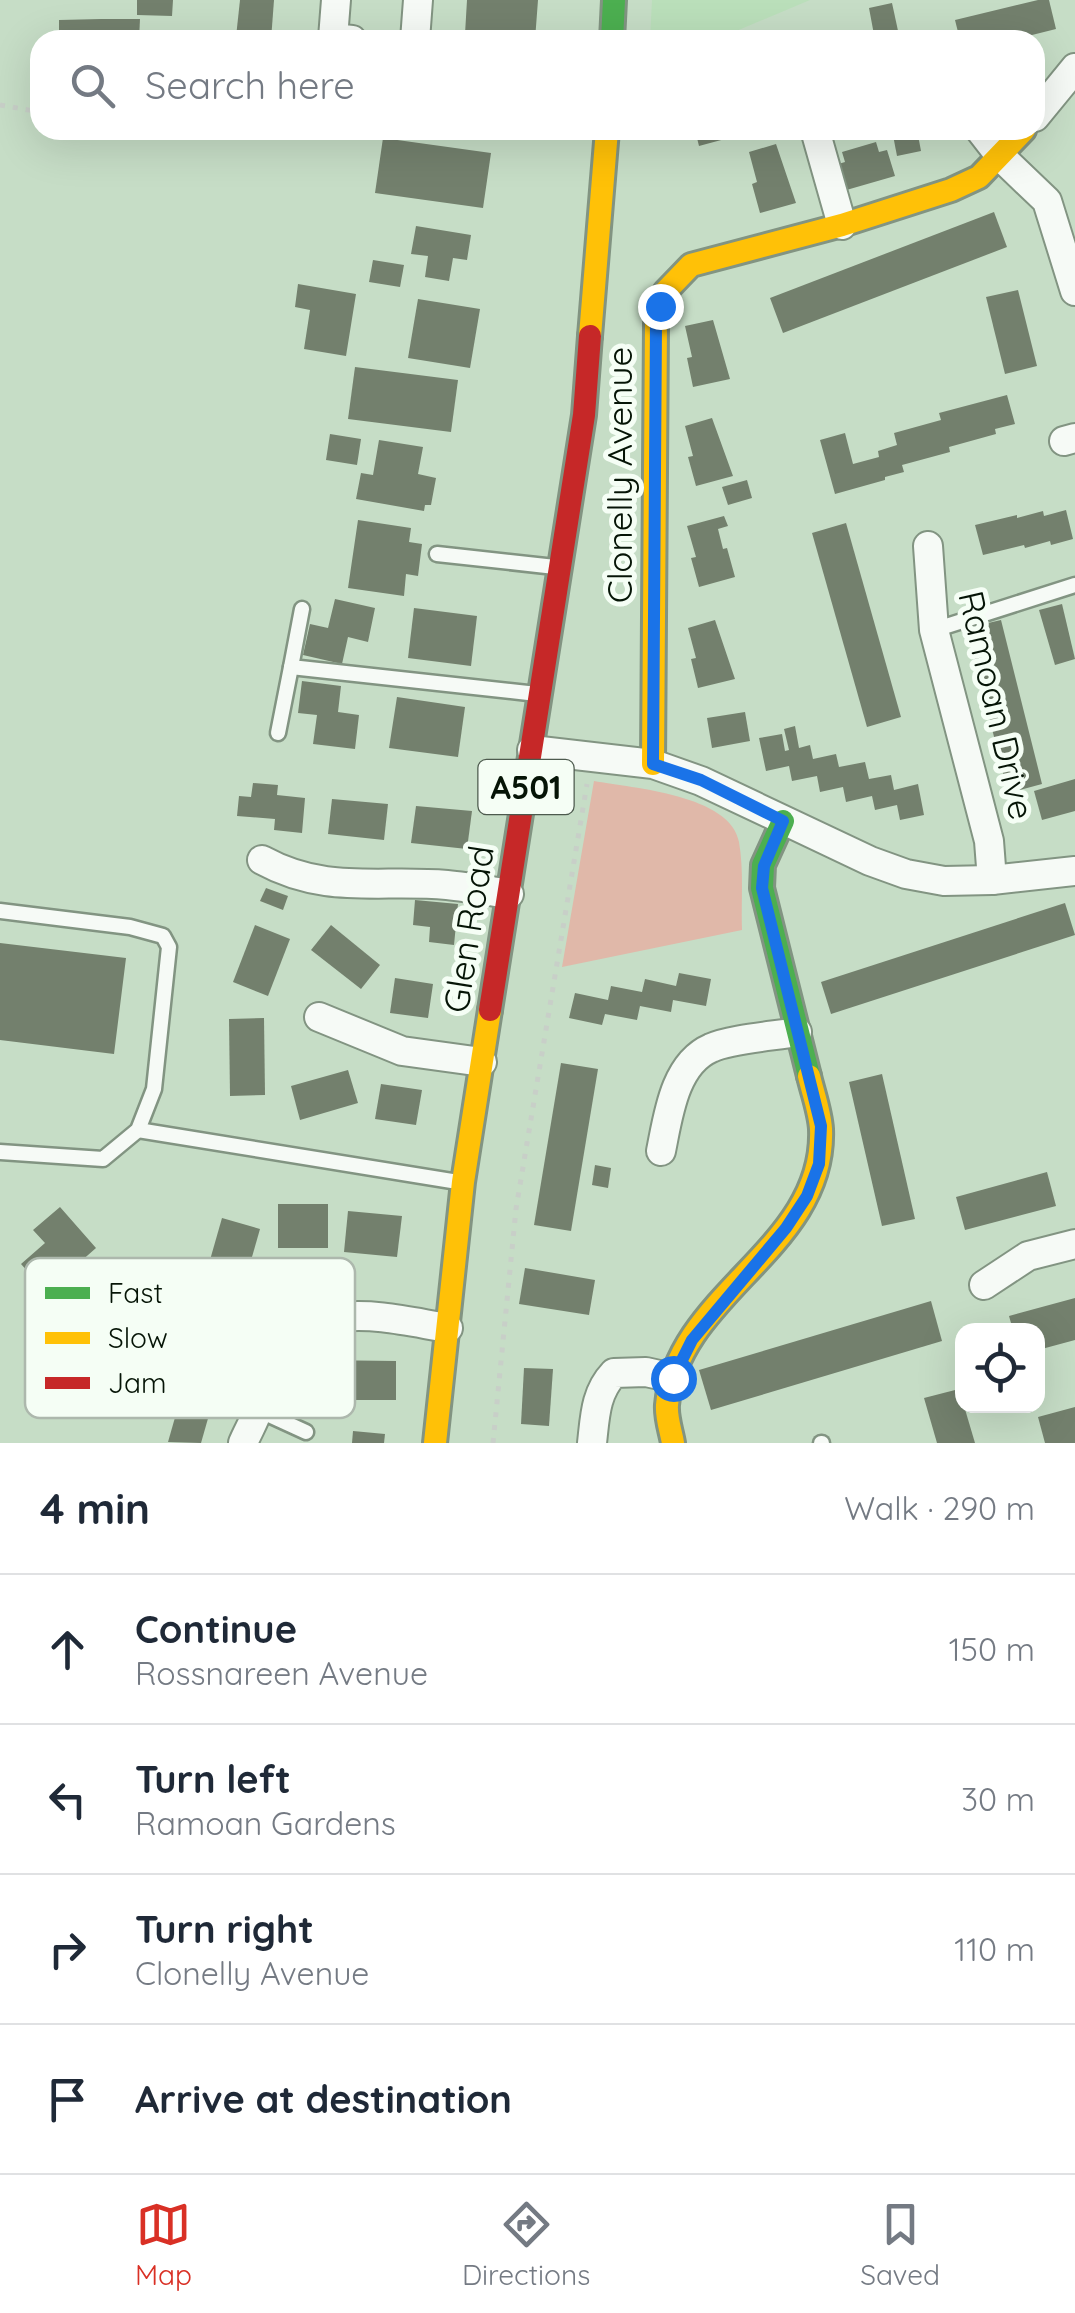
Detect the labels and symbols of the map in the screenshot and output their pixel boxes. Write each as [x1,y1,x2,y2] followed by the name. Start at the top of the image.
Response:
[638,284,684,330] route end
[597,347,641,603] street label: Clonelly Avenue
[949,586,1045,824] street label: Ramoan Drive
[478,760,574,814] road number: A501
[433,842,503,1016] street label: Glen Road
[25,1258,355,1418] legend
[108,1275,163,1310] text: Fast
[108,1320,168,1355] text: Slow
[651,1356,697,1402] route start
[108,1365,167,1400] text: Jam

